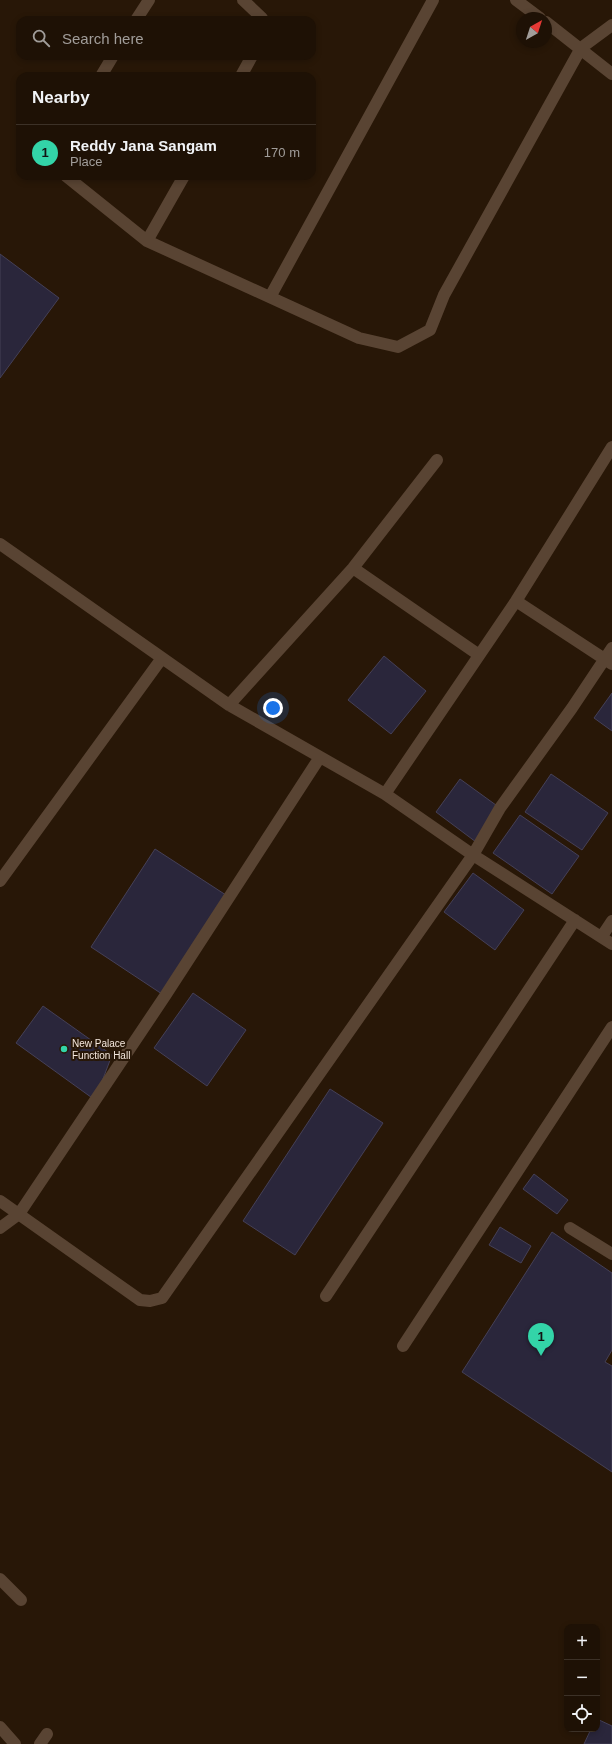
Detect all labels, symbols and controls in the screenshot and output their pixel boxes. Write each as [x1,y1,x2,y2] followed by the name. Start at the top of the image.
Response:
[516,12,552,48] north arrow
[16,16,316,60] search box
[30,27,52,49] icon: search
[62,30,144,47] text: Search here
[32,88,90,107] text: Nearby
[70,137,217,154] text: Reddy Jana Sangam
[41,145,49,160] text: 1
[264,145,300,160] text: 170 m
[70,154,103,169] text: Place
[263,698,283,718] your location
[72,1038,130,1061] place label: New Palace Function Hall
[59,1044,69,1054] marker: New Palace Function Hall
[528,1323,554,1356] pin: 1
[564,1624,600,1732] map controls
[564,1624,600,1660] button: +
[564,1660,600,1696] button: −
[564,1696,600,1732] button: locate

